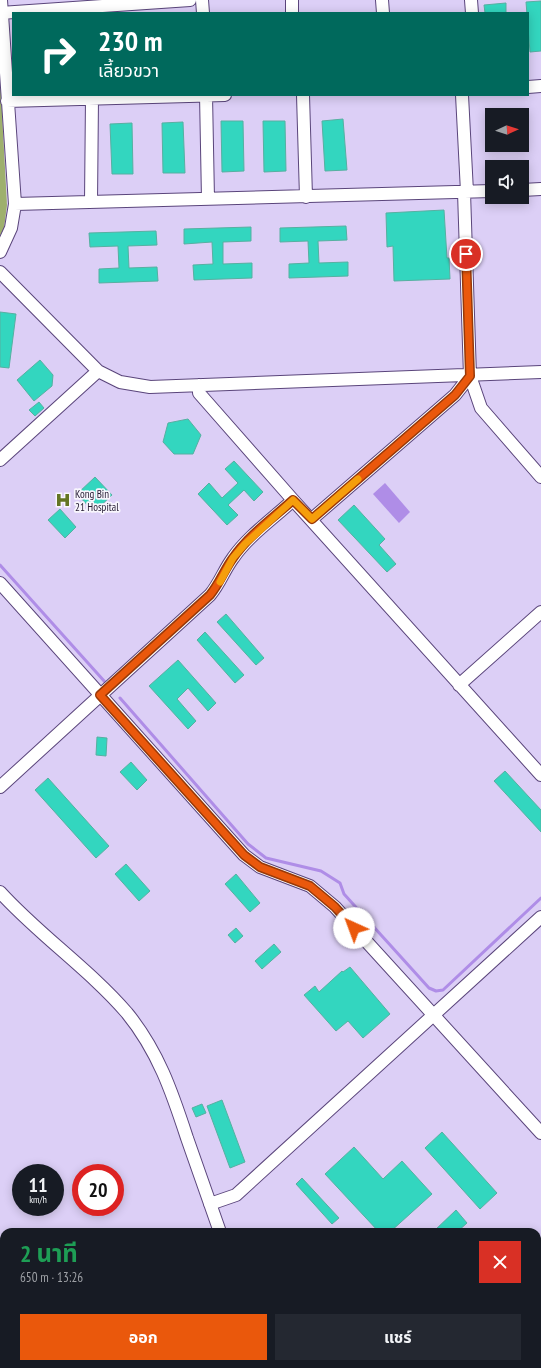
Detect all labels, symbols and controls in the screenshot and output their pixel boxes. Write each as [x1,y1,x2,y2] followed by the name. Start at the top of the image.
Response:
[98,22,162,59] text: 230 m
[32,28,84,80] icon: right
[98,59,159,82] text: เลี้ยวขวา
[485,108,529,152] north arrow
[485,108,529,204] map controls
[485,160,529,204] button: sound
[449,237,483,271] pin
[455,243,477,265] icon: arrive
[75,487,119,514] place label: Kong Bin 21 Hospital
[54,491,72,509] hospital icon: Kong Bin 21 Hospital
[333,907,375,949] position arrow
[72,1164,124,1216] speed limit sign: 20
[28,1172,48,1198] text: 11
[29,1193,47,1206] text: km/h
[20,1238,78,1269] text: 2 นาที
[479,1241,521,1283] button: close
[20,1269,83,1286] text: 650 m · 13:26
[20,1314,267,1360] button: ออก
[275,1314,521,1360] button: แชร์

